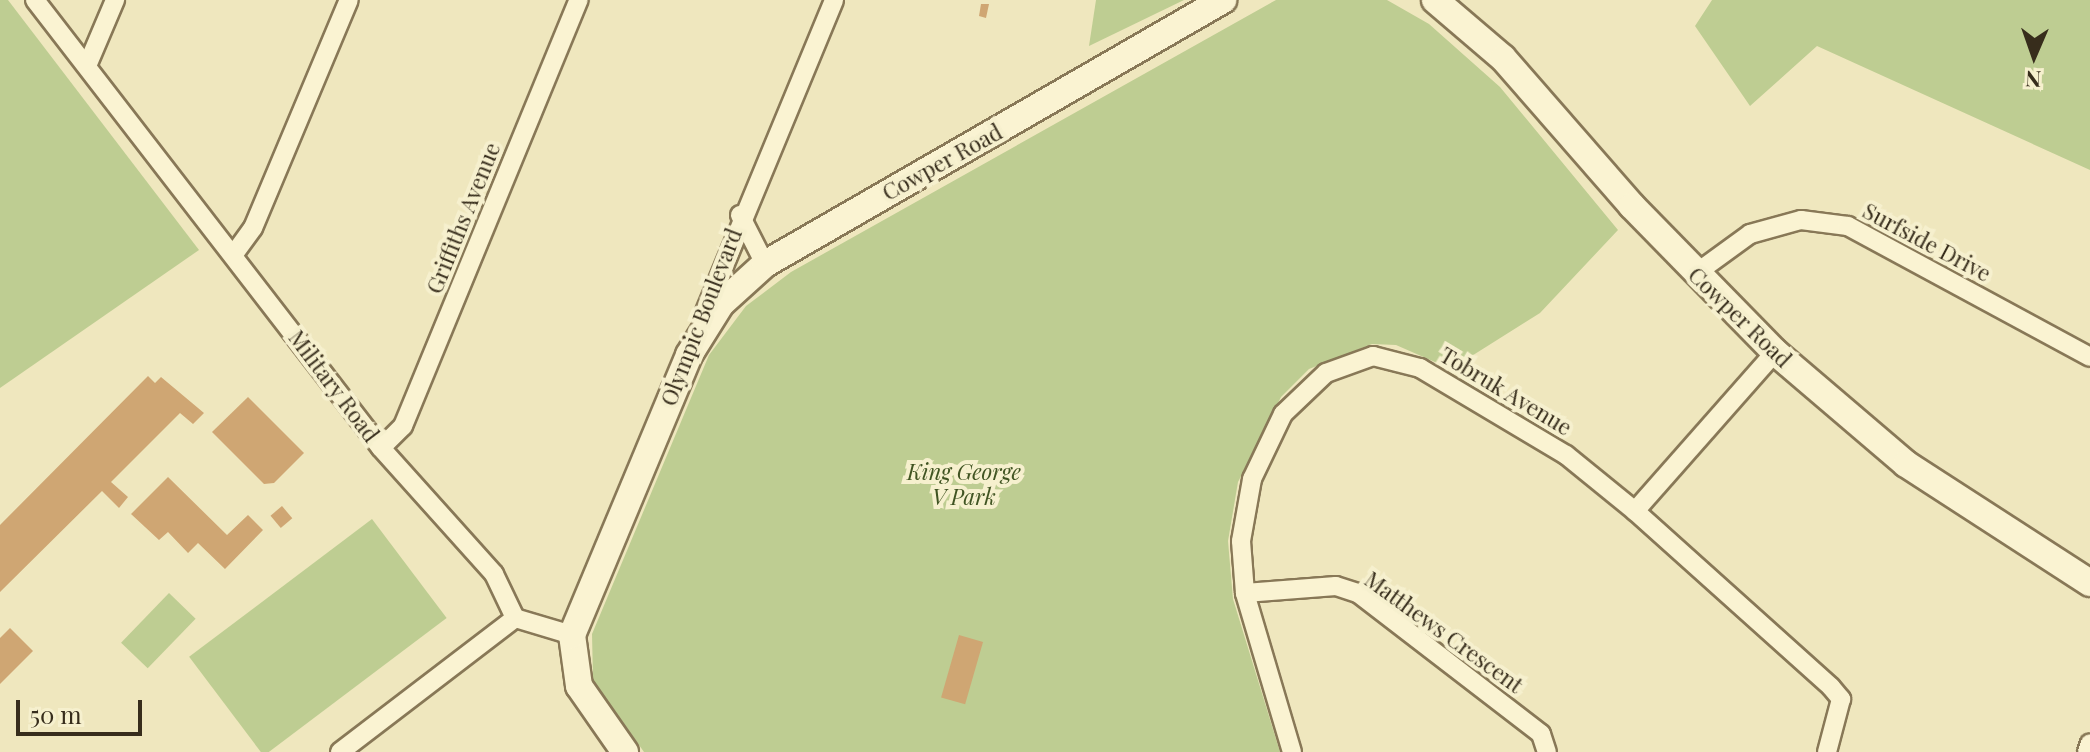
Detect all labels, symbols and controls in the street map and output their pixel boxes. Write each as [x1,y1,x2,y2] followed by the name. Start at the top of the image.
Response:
[1994,16,2074,96] north arrow
[2025,65,2042,95] text: N
[877,118,1007,206] street label: Cowper Road
[421,138,505,298] street label: Griffiths Avenue
[1858,197,1996,287] street label: Surfside Drive
[655,225,747,409] street label: Olympic Boulevard
[1683,261,1797,373] street label: Cowper Road
[283,325,385,447] street label: Military Road
[1435,341,1577,441] street label: Tobruk Avenue
[907,458,1021,510] park label: King George V Park
[1360,566,1528,698] street label: Matthews Crescent
[20,684,146,734] scale bar
[30,698,82,730] text: 50 m

